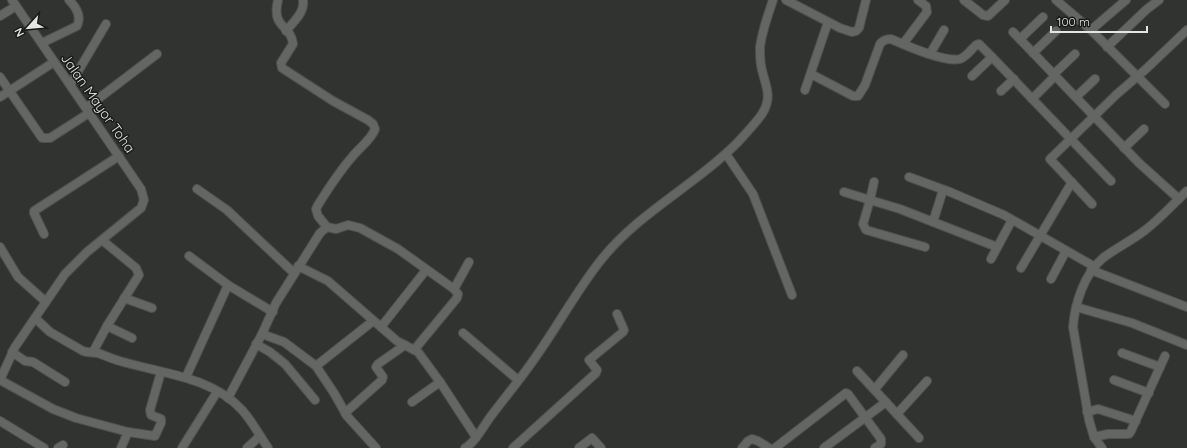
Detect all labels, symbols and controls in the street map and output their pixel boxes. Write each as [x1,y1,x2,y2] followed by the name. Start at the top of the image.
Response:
[8,8,48,48] north arrow
[1051,8,1147,34] scale bar
[1057,14,1090,29] text: 100 m
[11,26,27,39] text: N
[57,50,139,156] street label: Jalan Mayor Toha

